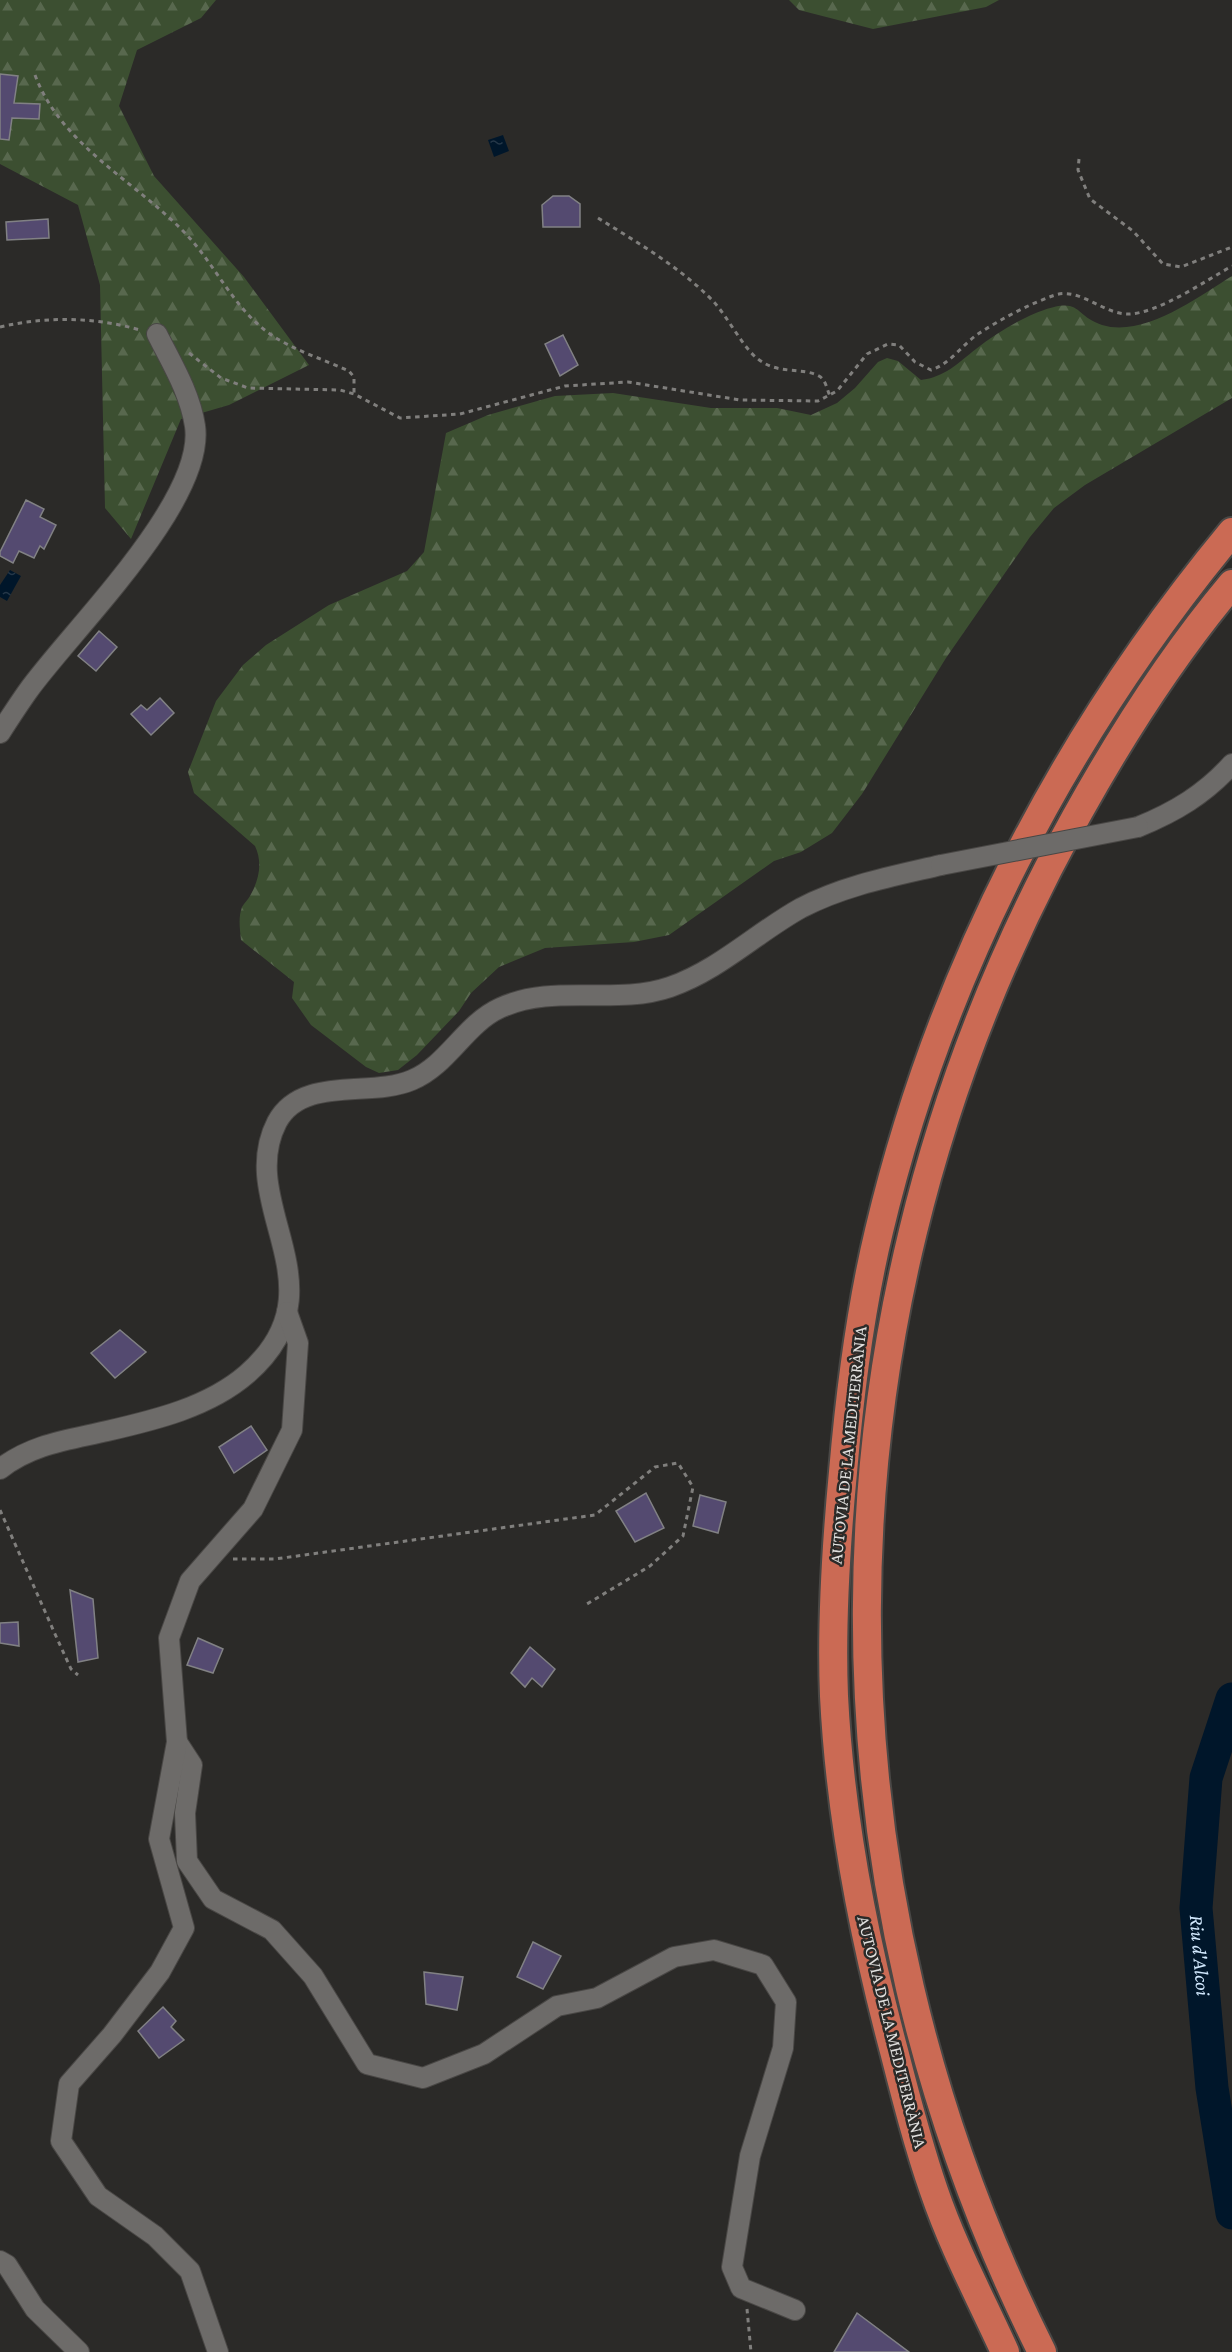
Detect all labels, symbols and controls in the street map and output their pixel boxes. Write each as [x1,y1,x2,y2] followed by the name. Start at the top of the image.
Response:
[826,1324,871,1565] street label: AUTOVIA DE LA MEDITERRÀNIA
[853,1914,931,2151] street label: AUTOVIA DE LA MEDITERRÀNIA
[1186,1914,1215,1997] water label: Riu d'Alcoi

